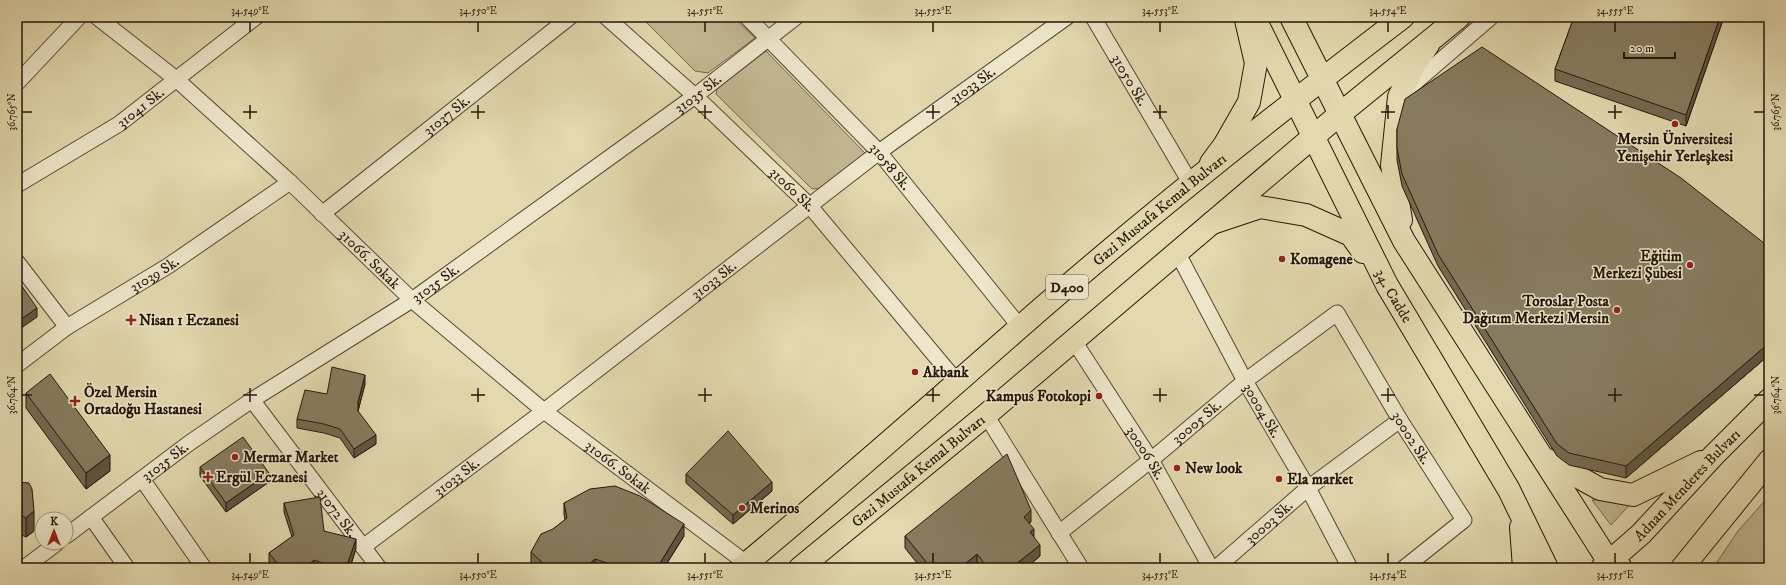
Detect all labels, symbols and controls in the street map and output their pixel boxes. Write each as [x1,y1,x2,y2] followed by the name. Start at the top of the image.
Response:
[231,5,269,17] text: 34.549°E
[459,5,497,17] text: 34.550°E
[687,5,723,17] text: 34.551°E
[914,5,952,17] text: 34.552°E
[1142,5,1178,17] text: 34.553°E
[1369,5,1407,17] text: 34.554°E
[1596,5,1634,17] text: 34.555°E
[1624,34,1675,60] scale bar
[1630,41,1654,56] text: 20 m
[1107,51,1152,110] street label: 31050 Sk.
[946,62,1000,108] street label: 31033 Sk.
[671,70,726,118] street label: 31035 Sk.
[113,83,168,132] street label: 31041 Sk.
[419,91,474,140] street label: 31037 Sk.
[6,93,18,131] text: 36.765°N
[1770,93,1782,131] text: 36.765°N
[1670,119,1680,129] marker: Mersin Üniversitesi Yenişehir Yerleşkesi
[1616,129,1733,166] place label: Mersin Üniversitesi Yenişehir Yerleşkesi
[865,139,915,194] street label: 31058 Sk.
[1089,149,1230,270] street label: Gazi Mustafa Kemal Bulvarı
[765,163,820,216] street label: 31060 Sk.
[335,226,404,294] street label: 31066. Sokak
[1592,247,1683,283] place label: Eğitim Merkezi Şubesi
[1290,250,1354,269] place label: Komagene
[127,252,183,297] street label: 31039 Sk.
[1277,254,1287,264] marker: Komagene
[688,257,741,304] street label: 31033 Sk.
[408,260,463,307] street label: 31035 Sk.
[1685,260,1695,270] marker: Eğitim Merkezi Şubesi
[1371,266,1416,326] street label: 34. Cadde
[1046,275,1088,299] road number: D400
[1463,292,1610,328] place label: Toroslar Posta Dağıtım Merkezi Mersin
[1612,305,1622,315] marker: Toroslar Posta Dağıtım Merkezi Mersin
[139,311,239,330] place label: Nisan 1 Eczanesi
[126,315,136,325] marker: Nisan 1 Eczanesi
[922,363,969,382] place label: Akbank
[910,367,920,377] marker: Akbank
[6,376,18,414] text: 36.764°N
[1770,376,1782,414] text: 36.764°N
[1238,380,1285,442] street label: 30004 Sk.
[84,382,202,419] place label: Özel Mersin Ortadoğu Hastanesi
[986,387,1091,406] place label: Kampus Fotokopi
[1094,391,1104,401] marker: Kampus Fotokopi
[69,395,81,407] marker: Özel Mersin Ortadoğu Hastanesi
[1168,396,1226,448] street label: 30005 Sk.
[1387,408,1435,468] street label: 30002 Sk.
[848,411,989,532] street label: Gazi Mustafa Kemal Bulvarı
[1122,423,1169,483] street label: 30006 Sk.
[1630,425,1745,546] street label: Adnan Menderes Bulvarı
[581,436,655,499] street label: 31066. Sokak
[138,438,193,486] street label: 31035 Sk.
[243,448,339,467] place label: Mermar Market
[230,452,240,462] marker: Mermar Market
[430,454,484,500] street label: 31033 Sk.
[1185,459,1243,478] place label: New look
[1172,463,1182,473] marker: New look
[216,468,307,487] place label: Ergül Eczanesi
[1287,470,1353,489] place label: Ela market
[203,472,213,482] marker: Ergül Eczanesi
[1274,474,1284,484] marker: Ela market
[312,485,361,541] street label: 31072 Sk.
[1241,496,1297,548] street label: 30003 Sk.
[750,499,799,518] place label: Merinos
[737,503,747,513] marker: Merinos
[34,511,74,551] north arrow
[50,515,58,529] text: K
[231,569,269,581] text: 34.549°E
[459,569,497,581] text: 34.550°E
[687,569,723,581] text: 34.551°E
[914,569,952,581] text: 34.552°E
[1142,569,1178,581] text: 34.553°E
[1369,569,1407,581] text: 34.554°E
[1596,569,1634,581] text: 34.555°E

